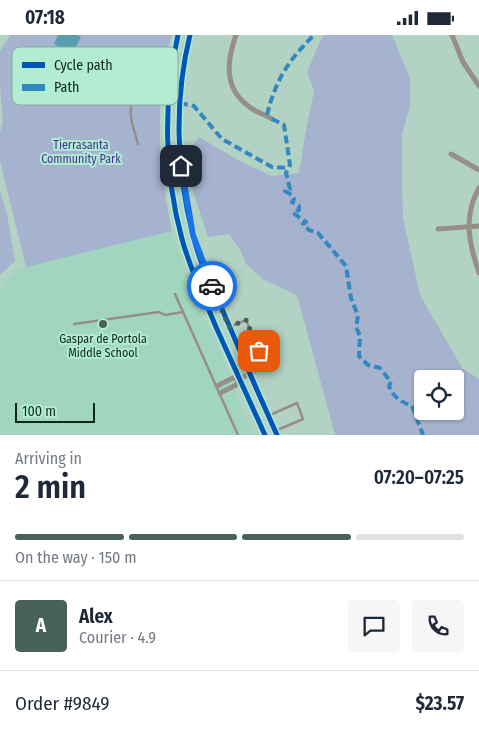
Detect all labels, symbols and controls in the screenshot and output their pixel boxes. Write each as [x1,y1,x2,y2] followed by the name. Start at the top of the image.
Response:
[25,6,65,29] text: 07:18
[12,47,178,105] legend
[54,57,113,74] text: Cycle path
[54,79,79,96] text: Path
[41,138,121,166] park label: Tierrasanta Community Park
[160,145,202,187] pin
[167,152,195,180] icon: home
[187,261,237,311] courier
[198,272,226,300] icon: car
[97,318,109,330] marker: Gaspar de Portola Middle School
[238,330,280,372] pin
[59,332,147,360] place label: Gaspar de Portola Middle School
[245,337,273,365] icon: bag
[414,370,464,420] map controls
[414,370,464,420] button: locate
[15,400,95,423] scale bar
[22,403,56,420] text: 100 m
[15,449,82,468] text: Arriving in
[374,466,464,489] text: 07:20–07:25
[15,468,86,506] text: 2 min
[15,548,136,567] text: On the way · 150 m
[348,600,400,652] button: chat
[412,600,464,652] button: phone
[79,605,113,628] text: Alex
[36,614,46,637] text: A
[79,628,156,647] text: Courier · 4.9
[15,692,110,715] text: Order #9849
[415,692,464,715] text: $23.57

